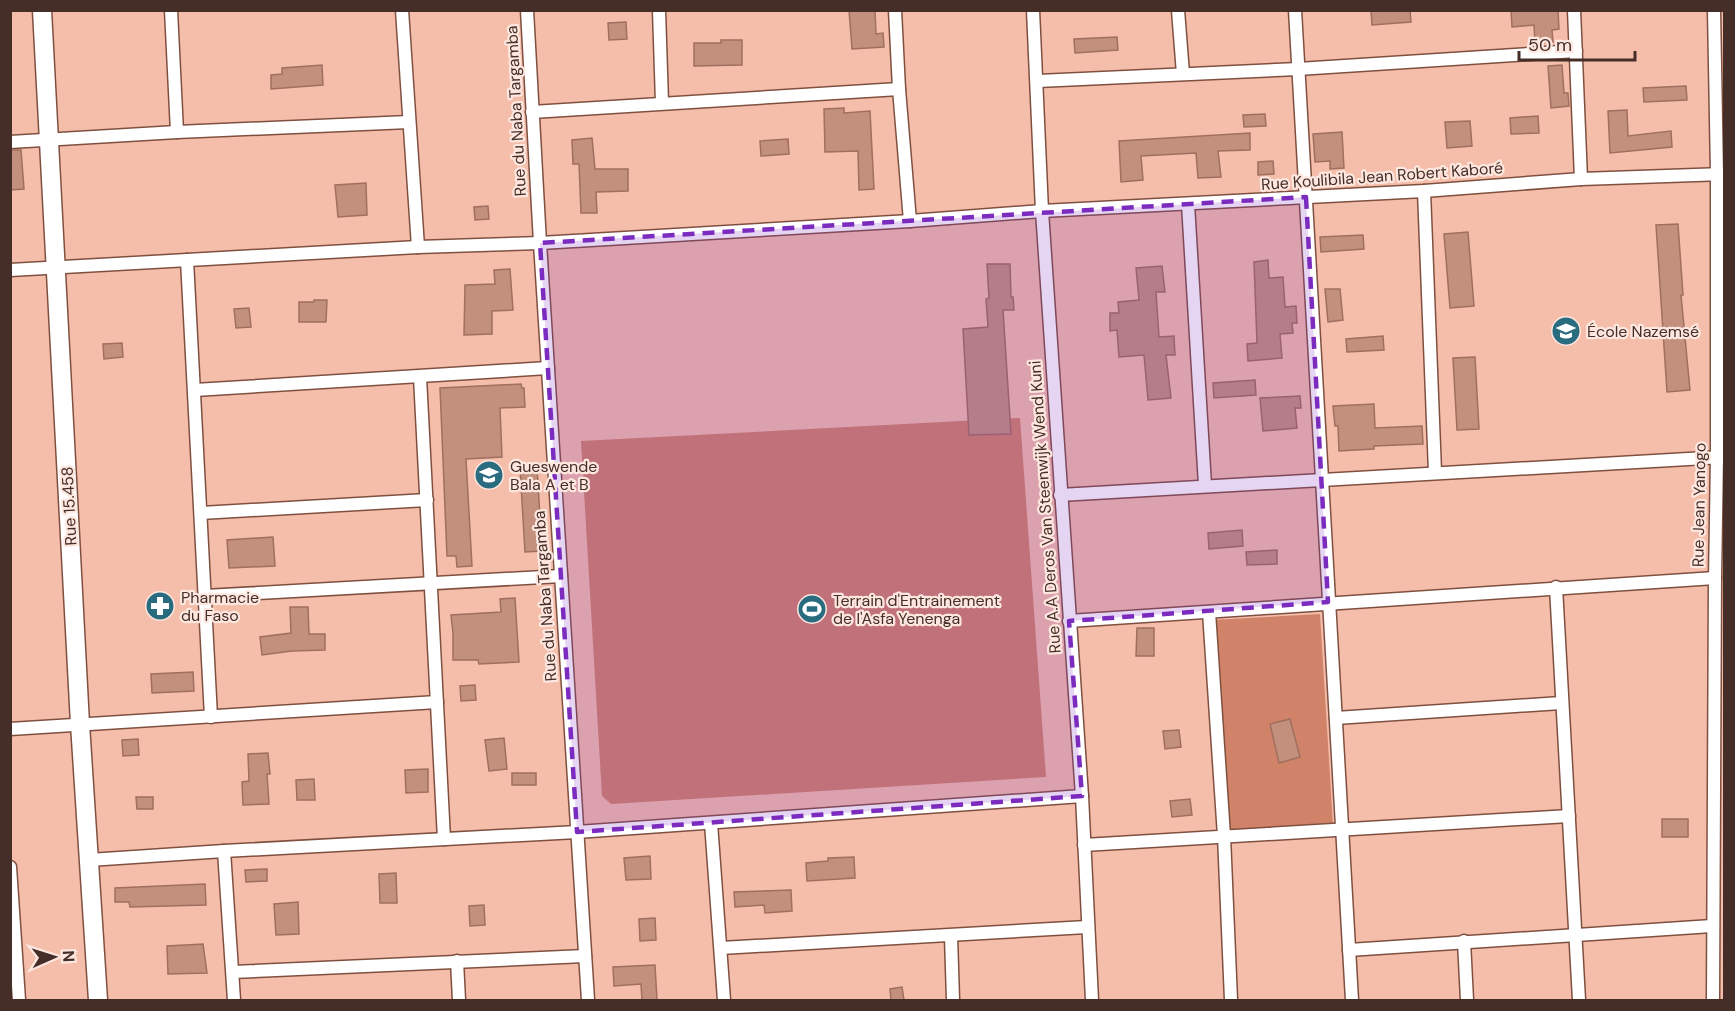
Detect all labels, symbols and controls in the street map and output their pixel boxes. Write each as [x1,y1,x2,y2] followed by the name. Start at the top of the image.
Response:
[1519,24,1634,62] scale bar
[501,25,531,197] street label: Rue du Naba Targamba
[1528,33,1572,57] text: 50 m
[1260,157,1504,195] street label: Rue Koulibila Jean Robert Kaboré
[1550,315,1582,347] school or university icon: École Nazemsé
[1587,321,1699,342] place label: École Nazemsé
[1024,360,1066,654] street label: Rue A.A Deros Van Steenwijk Wend Kuni
[1687,443,1711,567] street label: Rue Jean Yanogo
[510,456,597,495] place label: Gueswende Bala A et B
[473,459,505,491] school or university icon: Gueswende Bala A et B
[56,466,82,546] street label: Rue 15.458
[529,510,561,682] street label: Rue du Naba Targamba
[181,587,259,626] place label: Pharmacie du Faso
[144,590,176,622] pharmacy icon: Pharmacie du Faso
[833,590,1000,629] place label: Terrain d'Entrainement de l'Asfa Yenenga
[796,593,828,625] sports icon: Terrain d'Entrainement de l'Asfa Yenenga
[24,927,84,987] north arrow
[58,950,79,963] text: N

